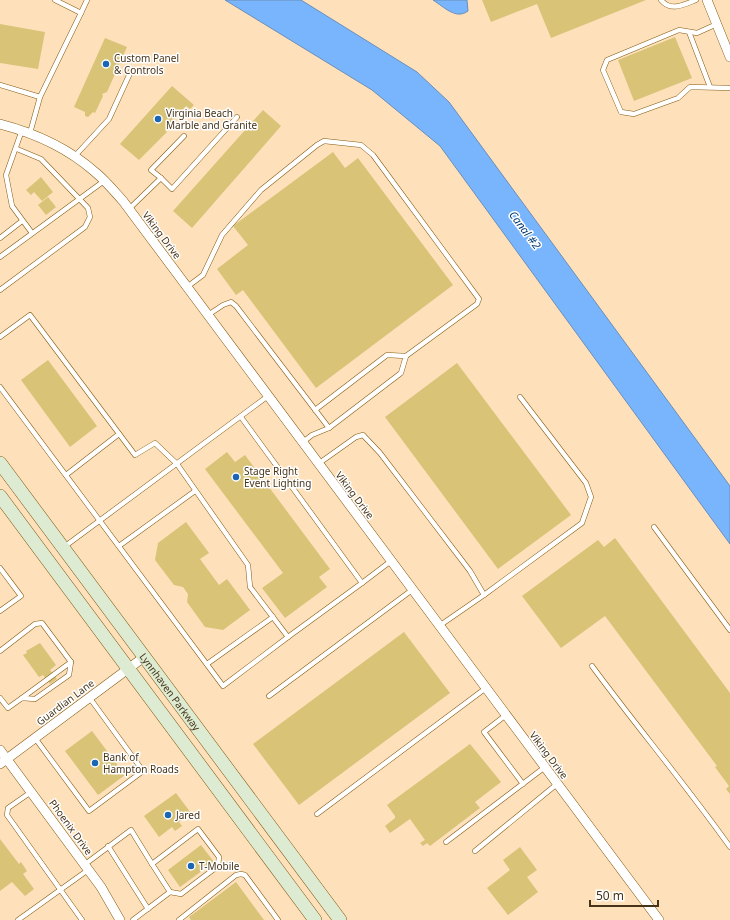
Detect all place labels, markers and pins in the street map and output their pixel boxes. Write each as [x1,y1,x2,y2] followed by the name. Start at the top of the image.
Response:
[114,51,179,77] place label: Custom Panel & Controls
[101,59,111,69] marker: Custom Panel & Controls
[166,106,258,132] place label: Virginia Beach Marble and Granite
[153,114,163,124] marker: Virginia Beach Marble and Granite
[244,464,311,490] place label: Stage Right Event Lighting
[231,472,241,482] marker: Stage Right Event Lighting
[103,750,179,776] place label: Bank of Hampton Roads
[90,758,100,768] marker: Bank of Hampton Roads
[175,808,200,822] place label: Jared
[163,810,173,820] marker: Jared
[199,859,240,873] place label: T-Mobile
[186,861,196,871] marker: T-Mobile

